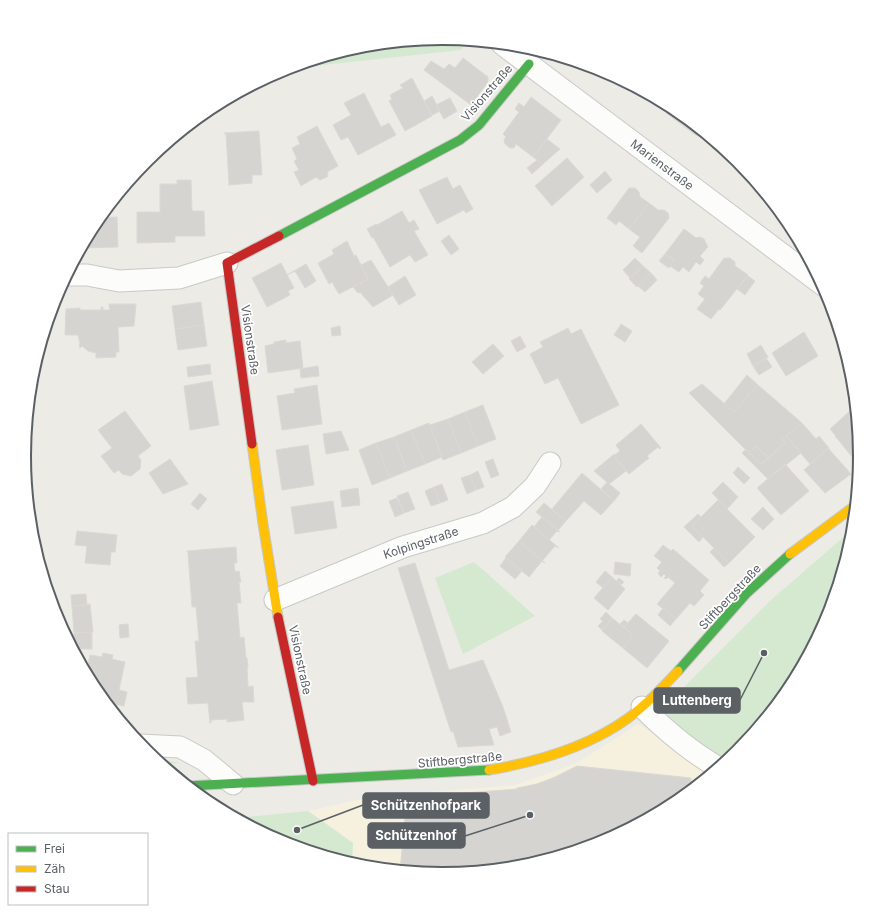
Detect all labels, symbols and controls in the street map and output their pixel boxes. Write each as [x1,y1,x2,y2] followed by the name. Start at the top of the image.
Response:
[458,61,515,124] street label: Visionstraße
[628,136,697,193] street label: Marienstraße
[238,304,263,376] street label: Visionstraße
[381,523,460,562] street label: Kolpingstraße
[695,561,764,633] street label: Stiftbergstraße
[286,624,315,696] street label: Visionstraße
[654,688,740,713] callout: Luttenberg
[662,692,732,708] text: Luttenberg
[417,748,503,771] street label: Stiftbergstraße
[363,793,489,818] callout: Schützenhofpark
[371,797,482,813] text: Schützenhofpark
[368,823,465,848] callout: Schützenhof
[375,827,458,843] text: Schützenhof
[8,833,148,905] legend
[44,841,65,856] text: Frei
[44,861,65,876] text: Zäh
[44,881,70,896] text: Stau

